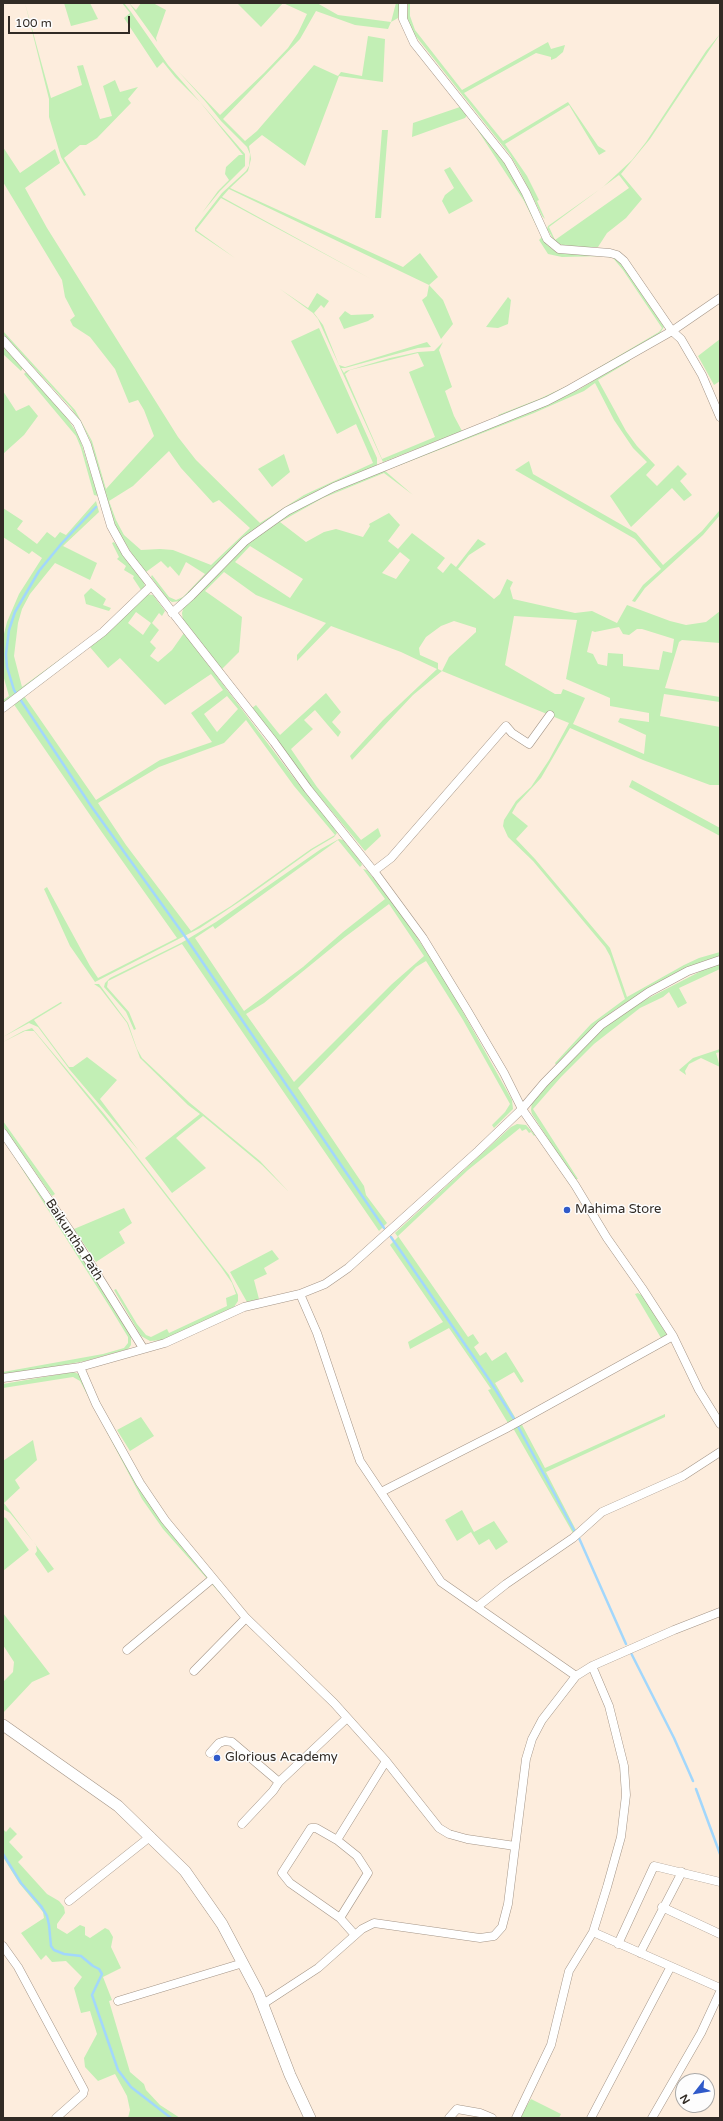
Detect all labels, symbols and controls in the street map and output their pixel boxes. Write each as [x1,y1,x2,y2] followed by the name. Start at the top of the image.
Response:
[10,8,132,34] scale bar
[15,16,52,30] text: 100 m
[42,1196,106,1284] street label: Baikuntha Path
[575,1202,661,1218] place label: Mahima Store
[562,1205,572,1215] marker: Mahima Store
[225,1750,338,1766] place label: Glorious Academy
[212,1753,222,1763] marker: Glorious Academy
[675,2073,715,2113] north arrow
[677,2092,693,2106] text: N

